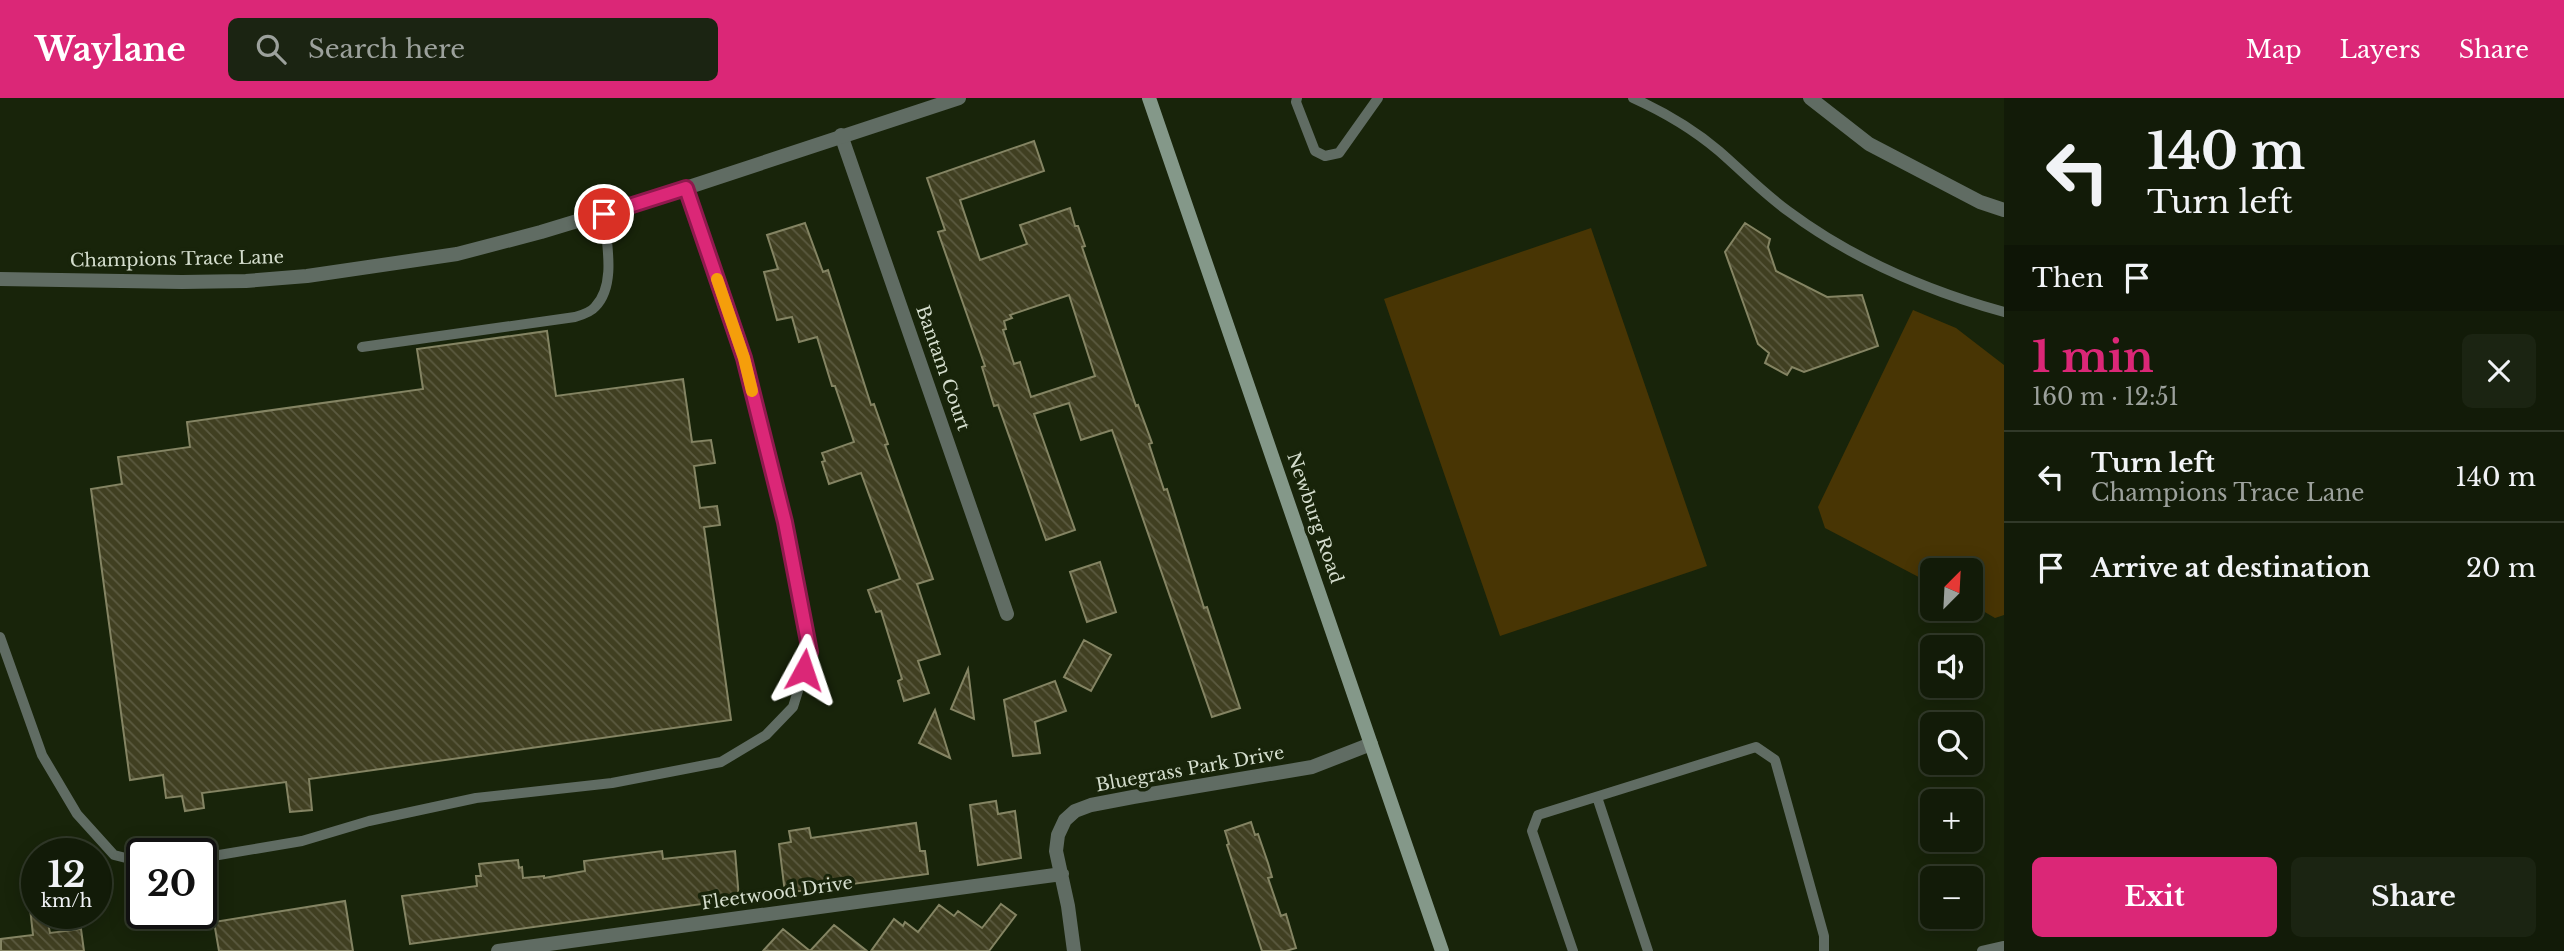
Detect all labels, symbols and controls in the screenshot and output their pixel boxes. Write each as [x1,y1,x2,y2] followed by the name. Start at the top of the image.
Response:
[228,18,718,81] search box
[35,29,186,70] text: Waylane
[252,30,290,68] icon: search
[308,33,465,65] text: Search here
[2246,35,2302,64] text: Map
[2340,35,2421,64] text: Layers
[2459,35,2529,64] text: Share
[2147,121,2305,182] text: 140 m
[2032,126,2123,217] icon: left
[2147,182,2293,222] text: Turn left
[574,184,634,244] pin
[585,195,623,233] icon: arrive
[70,246,284,272] street label: Champions Trace Lane
[2118,259,2156,297] icon: arrive
[2032,262,2104,294] text: Then
[911,302,975,434] street label: Bantam Court
[2032,331,2154,383] text: 1 min
[2462,334,2536,408] button: close
[2032,383,2179,411] text: 160 m · 12:51
[2091,447,2215,479] text: Turn left
[1282,450,1348,586] street label: Newburg Road
[2032,458,2070,496] icon: left
[2455,461,2536,493] text: 140 m
[2091,479,2365,507] text: Champions Trace Lane
[2032,549,2070,587] icon: arrive
[2091,552,2371,584] text: Arrive at destination
[2466,552,2536,584] text: 20 m
[1920,558,1983,621] north arrow
[1920,558,1983,929] map controls
[767,633,841,707] position arrow
[1920,635,1983,698] button: sound
[1920,712,1983,775] button: search
[1094,742,1286,796] street label: Bluegrass Park Drive
[1920,789,1983,852] button: +
[126,838,217,929] speed limit sign: 20
[47,853,86,896] text: 12
[2032,857,2277,937] button: Exit
[2291,857,2536,937] button: Share
[1920,866,1983,929] button: −
[700,871,854,915] street label: Fleetwood Drive
[41,890,92,912] text: km/h

